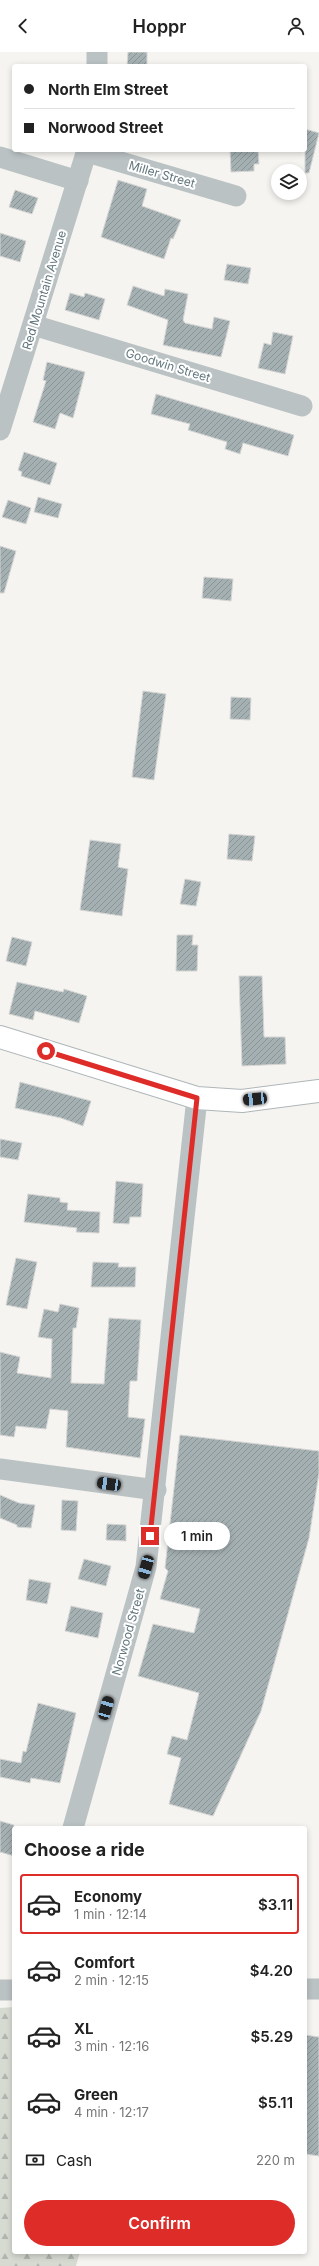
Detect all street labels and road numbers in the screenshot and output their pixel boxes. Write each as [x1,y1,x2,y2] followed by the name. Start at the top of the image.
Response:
[127,157,197,191] street label: Miller Street
[19,229,69,351] street label: Red Mountain Avenue
[124,345,212,385] street label: Goodwin Street
[108,1587,148,1677] street label: Norwood Street

